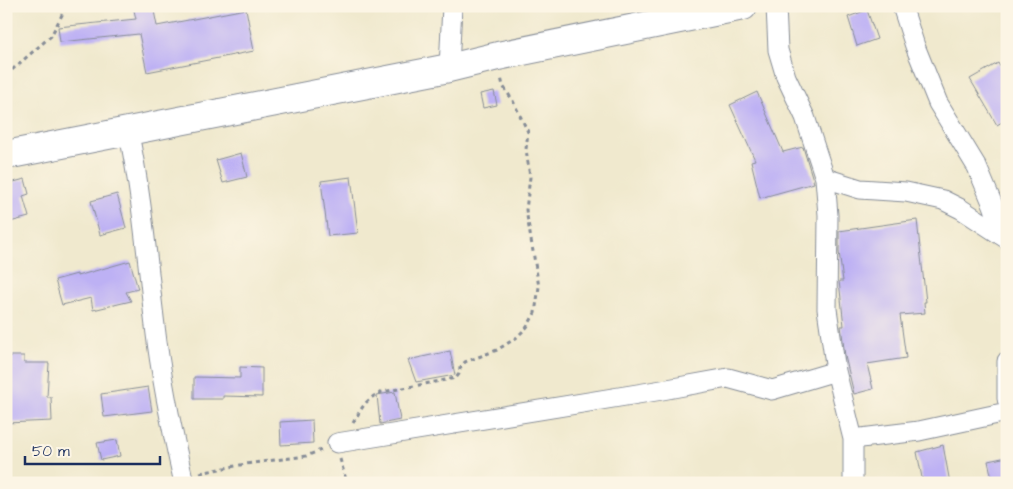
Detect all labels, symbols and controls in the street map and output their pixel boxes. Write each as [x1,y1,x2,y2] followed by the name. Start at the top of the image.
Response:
[25,434,160,466] scale bar
[32,441,70,462] text: 50 m

